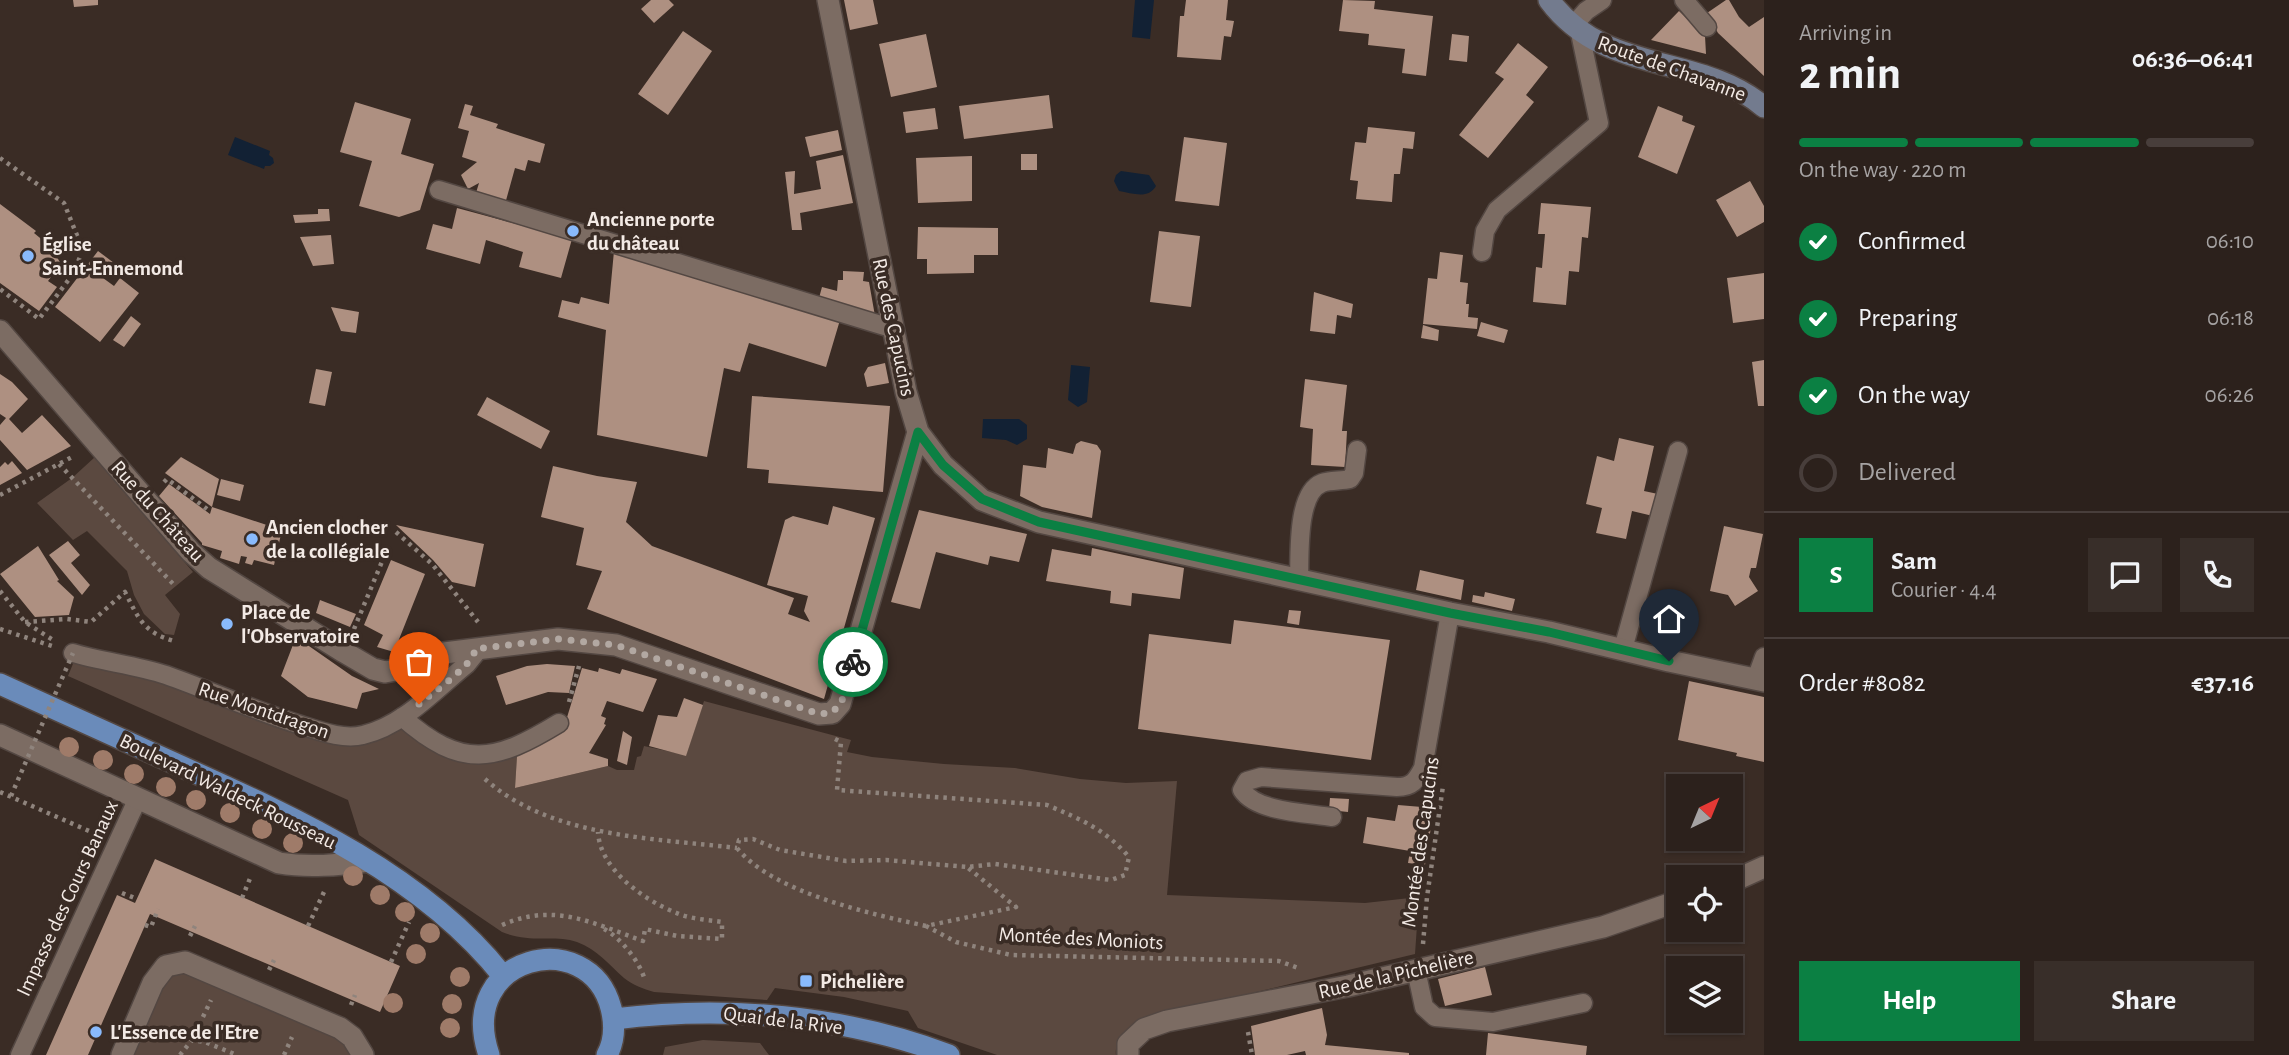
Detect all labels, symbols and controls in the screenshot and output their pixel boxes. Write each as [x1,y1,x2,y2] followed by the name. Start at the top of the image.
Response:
[1799,22,1892,45] text: Arriving in
[1595,32,1749,105] street label: Route de Chavanne
[2132,46,2254,72] text: 06:36–06:41
[1799,51,1901,97] text: 2 min
[1799,159,1966,182] text: On the way · 220 m
[587,209,715,254] place label: Ancienne porte du château
[565,223,581,239] marker: Ancienne porte du château
[1799,223,1837,261] icon: check
[1858,228,1966,254] text: Confirmed
[2206,230,2254,253] text: 06:10
[42,231,183,279] place label: Église Saint-Ennemond
[20,248,36,264] marker: Église Saint-Ennemond
[869,256,918,398] street label: Rue des Capucins
[1799,300,1837,338] icon: check
[1858,305,1957,331] text: Preparing
[2207,307,2254,330] text: 06:18
[1799,377,1837,415] icon: check
[1858,382,1970,408] text: On the way
[2205,384,2254,407] text: 06:26
[107,457,209,566] street label: Rue du Château
[1858,459,1956,485] text: Delivered
[266,517,390,562] place label: Ancien clocher de la collégiale
[244,531,260,547] marker: Ancien clocher de la collégiale
[2088,538,2162,612] button: chat
[2180,538,2254,612] button: phone
[1891,548,1937,574] text: Sam
[1830,562,1842,588] text: S
[1891,579,1997,602] text: Courier · 4.4
[1639,589,1699,661] pin
[1650,600,1688,638] icon: home
[241,602,360,647] place label: Place de l'Observatoire
[219,616,235,632] marker: Place de l'Observatoire
[818,627,888,697] courier
[389,632,449,704] pin
[400,643,438,681] icon: bag
[834,643,872,681] icon: bike
[1799,670,1926,696] text: Order #8082
[2192,670,2254,696] text: €37.16
[196,678,332,743] street label: Rue Montdragon
[116,730,340,853] street label: Boulevard Waldeck Rousseau
[1398,755,1443,929] street label: Montée des Capucins
[1666,774,1743,850] north arrow
[1666,774,1743,1033] map controls
[13,797,122,999] street label: Impasse des Cours Banaux
[1666,865,1743,942] button: locate
[998,924,1164,953] street label: Montée des Moniots
[1317,946,1476,1003] street label: Rue de la Pichelière
[1666,956,1743,1033] button: layers
[1799,961,2020,1041] button: Help
[2034,961,2254,1041] button: Share
[820,971,904,992] place label: Pichelière
[798,973,814,989] marker: Pichelière
[722,1003,844,1038] street label: Quai de la Rive
[110,1022,259,1043] place label: L'Essence de l'Etre
[88,1024,104,1040] marker: L'Essence de l'Etre

